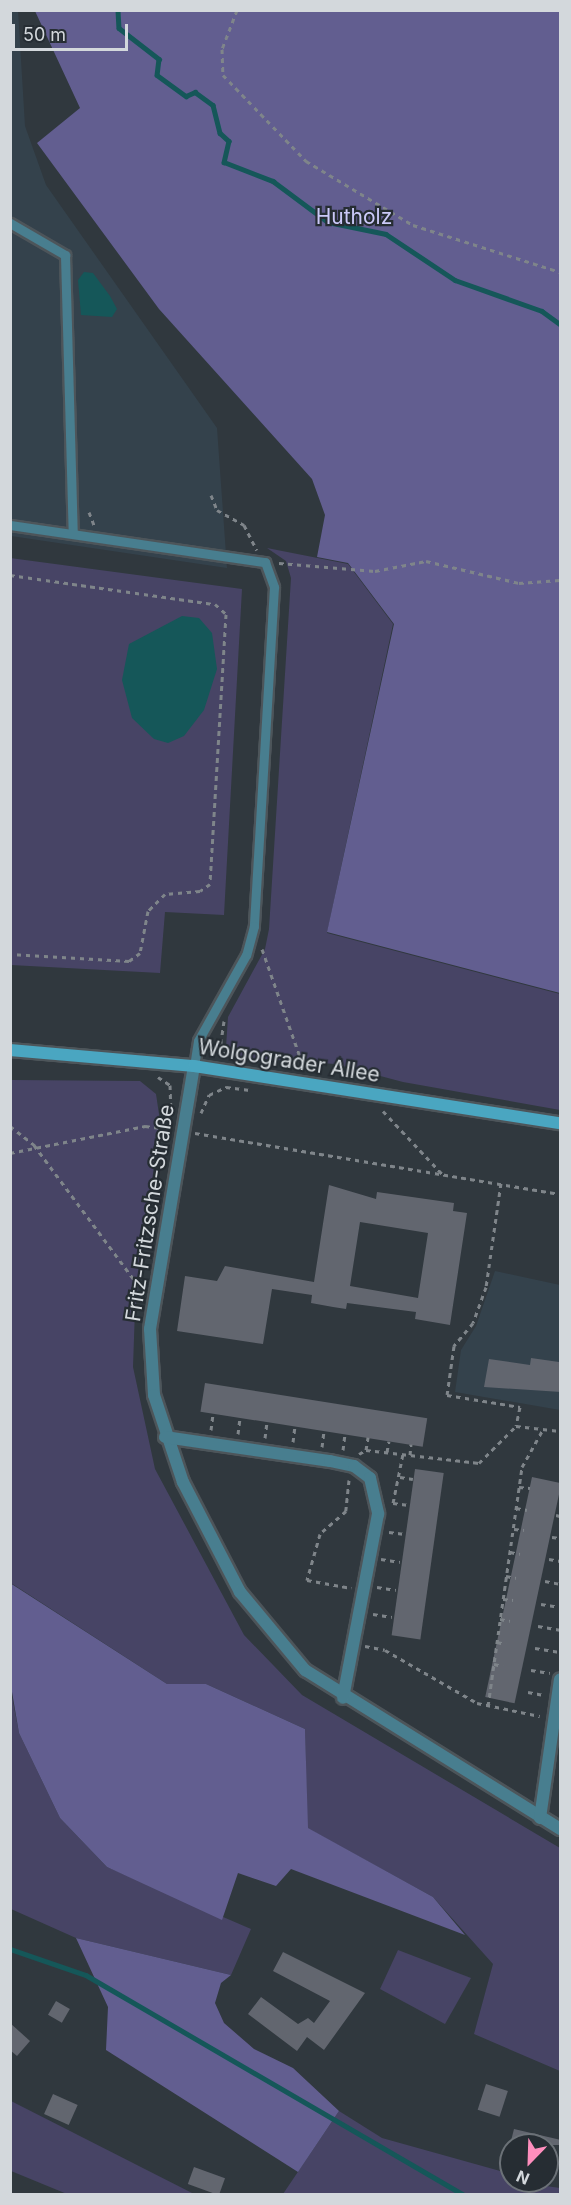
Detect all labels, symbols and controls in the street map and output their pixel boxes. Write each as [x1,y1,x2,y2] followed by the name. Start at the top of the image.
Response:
[15,12,130,50] scale bar
[23,24,66,45] text: 50 m
[316,204,392,230] park label: Hutholz
[196,1034,382,1088] street label: Wolgograder Allee
[120,1103,180,1323] street label: Fritz-Fritzsche-Straße
[499,2133,559,2193] north arrow
[513,2166,532,2189] text: N

